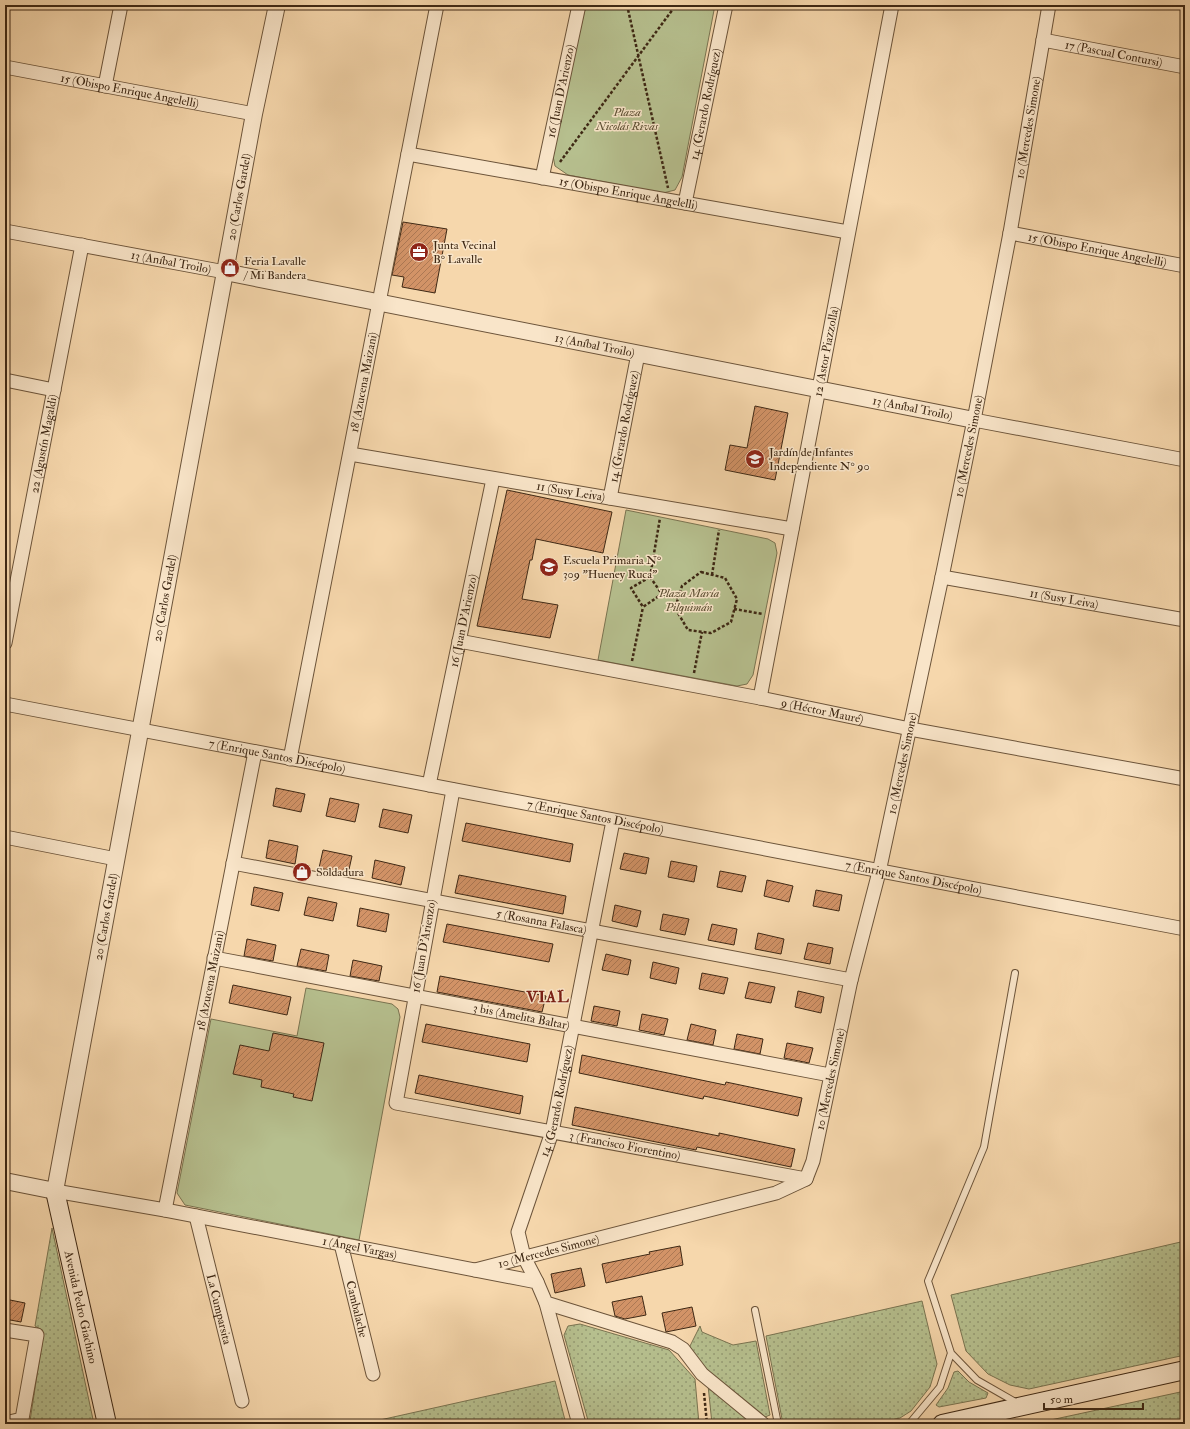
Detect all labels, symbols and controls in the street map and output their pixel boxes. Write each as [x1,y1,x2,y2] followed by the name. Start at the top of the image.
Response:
[1064,37,1164,70] street label: 17 (Pascual Contursi)
[543,43,578,139] street label: 16 (Juan D'Arienzo)
[687,47,724,161] street label: 14 (Gerardo Rodríguez)
[59,70,200,111] street label: 15 (Obispo Enrique Angelelli)
[1012,75,1044,180] street label: 10 (Mercedes Simone)
[595,105,659,134] park label: Plaza Nicolás Rivas
[223,152,254,242] street label: 20 (Carlos Gardel)
[558,173,699,213] street label: 15 (Obispo Enrique Angelelli)
[1027,229,1168,270] street label: 15 (Obispo Enrique Angelelli)
[432,238,496,267] place label: Junta Vecinal B° Lavalle
[408,241,430,263] office icon: Junta Vecinal B° Lavalle
[130,247,212,277] street label: 13 (Aníbal Troilo)
[243,254,307,283] place label: Feria Lavalle / Mi Bandera
[219,257,241,279] shop icon: Feria Lavalle / Mi Bandera
[810,305,842,398] street label: 12 (Astor Piazzolla)
[554,330,636,360] street label: 13 (Aníbal Troilo)
[346,331,381,434] street label: 18 (Azucena Maizani)
[606,369,642,484] street label: 14 (Gerardo Rodríguez)
[27,393,60,494] street label: 22 (Agustín Magaldi)
[871,393,954,423] street label: 13 (Aníbal Troilo)
[951,394,986,498] street label: 10 (Mercedes Simone)
[768,445,870,474] place label: Jardín de Infantes Independiente N° 90
[744,448,766,470] school or university icon: Jardín de Infantes Independiente N° 90
[535,478,606,505] street label: 11 (Susy Leiva)
[149,553,180,643] street label: 20 (Carlos Gardel)
[563,553,661,582] place label: Escuela Primaria N° 309 "Hueney Ruca"
[538,556,560,578] school or university icon: Escuela Primaria N° 309 "Hueney Ruca"
[446,573,480,668] street label: 16 (Juan D'Arienzo)
[1029,585,1100,612] street label: 11 (Susy Leiva)
[658,586,720,615] park label: Plaza María Pilquimán
[779,695,865,727] street label: 9 (Héctor Mauré)
[884,711,920,815] street label: 10 (Mercedes Simone)
[208,736,347,776] street label: 7 (Enrique Santos Discépolo)
[526,796,665,837] street label: 7 (Enrique Santos Discépolo)
[844,857,983,898] street label: 7 (Enrique Santos Discépolo)
[291,861,313,883] shop icon: Soldadura
[316,865,365,880] place label: Soldadura
[90,872,121,961] street label: 20 (Carlos Gardel)
[408,898,440,994] street label: 16 (Juan D'Arienzo)
[495,906,588,937] street label: 5 (Rosanna Falasca)
[193,929,227,1032] street label: 18 (Azucena Maizani)
[525,987,570,1007] district label: VIAL
[472,1000,571,1033] street label: 3 bis (Amelita Baltar)
[812,1027,848,1131] street label: 10 (Mercedes Simone)
[537,1044,576,1159] street label: 14 (Gerardo Rodríguez)
[568,1128,682,1163] street label: 3 (Francisco Fiorentino)
[496,1231,601,1271] street label: 10 (Mercedes Simone)
[321,1233,398,1262] street label: 1 (Ángel Vargas)
[61,1248,101,1365] street label: Avenida Pedro Giachino
[203,1272,235,1347] street label: La Cumparsita
[343,1279,371,1339] street label: Cambalache
[1044,1385,1143,1411] scale bar
[1050,1392,1074,1407] text: 50 m

